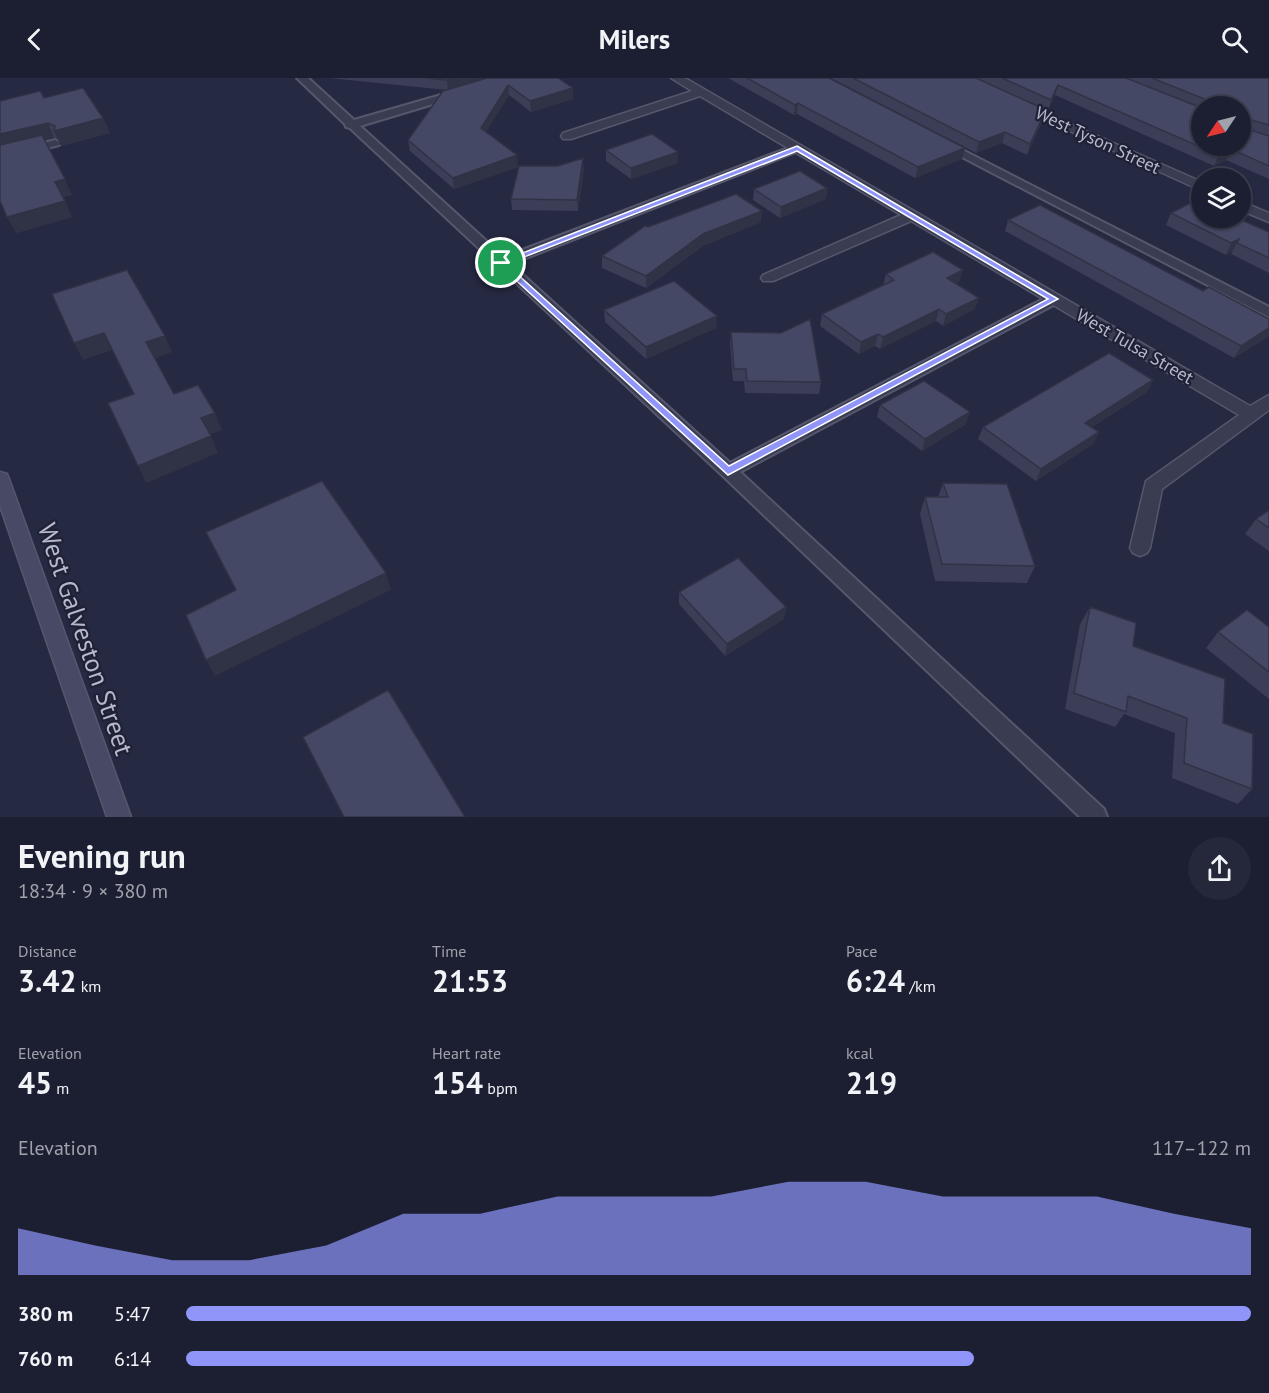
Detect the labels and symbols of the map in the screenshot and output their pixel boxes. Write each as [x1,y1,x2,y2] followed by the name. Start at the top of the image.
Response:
[1191,96,1251,156] north arrow
[1032,101,1164,179] street label: West Tyson Street
[475,237,526,288] pin
[1072,303,1198,389] street label: West Tulsa Street
[31,519,141,760] street label: West Galveston Street

